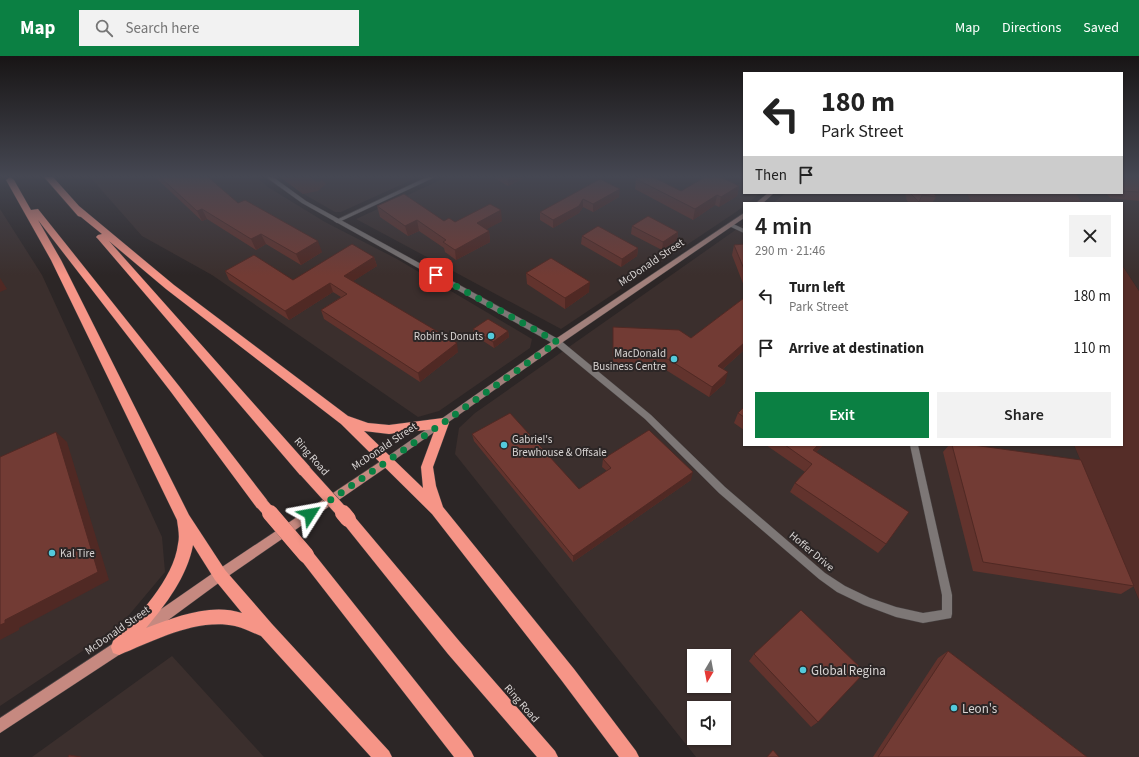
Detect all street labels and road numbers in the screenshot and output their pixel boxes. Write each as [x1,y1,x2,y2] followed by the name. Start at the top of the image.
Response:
[616,235,687,290] street label: McDonald Street
[349,419,420,474] street label: McDonald Street
[291,434,332,479] street label: Ring Road
[786,528,838,575] street label: Hoffer Drive
[82,602,153,658] street label: McDonald Street
[501,681,542,726] street label: Ring Road

